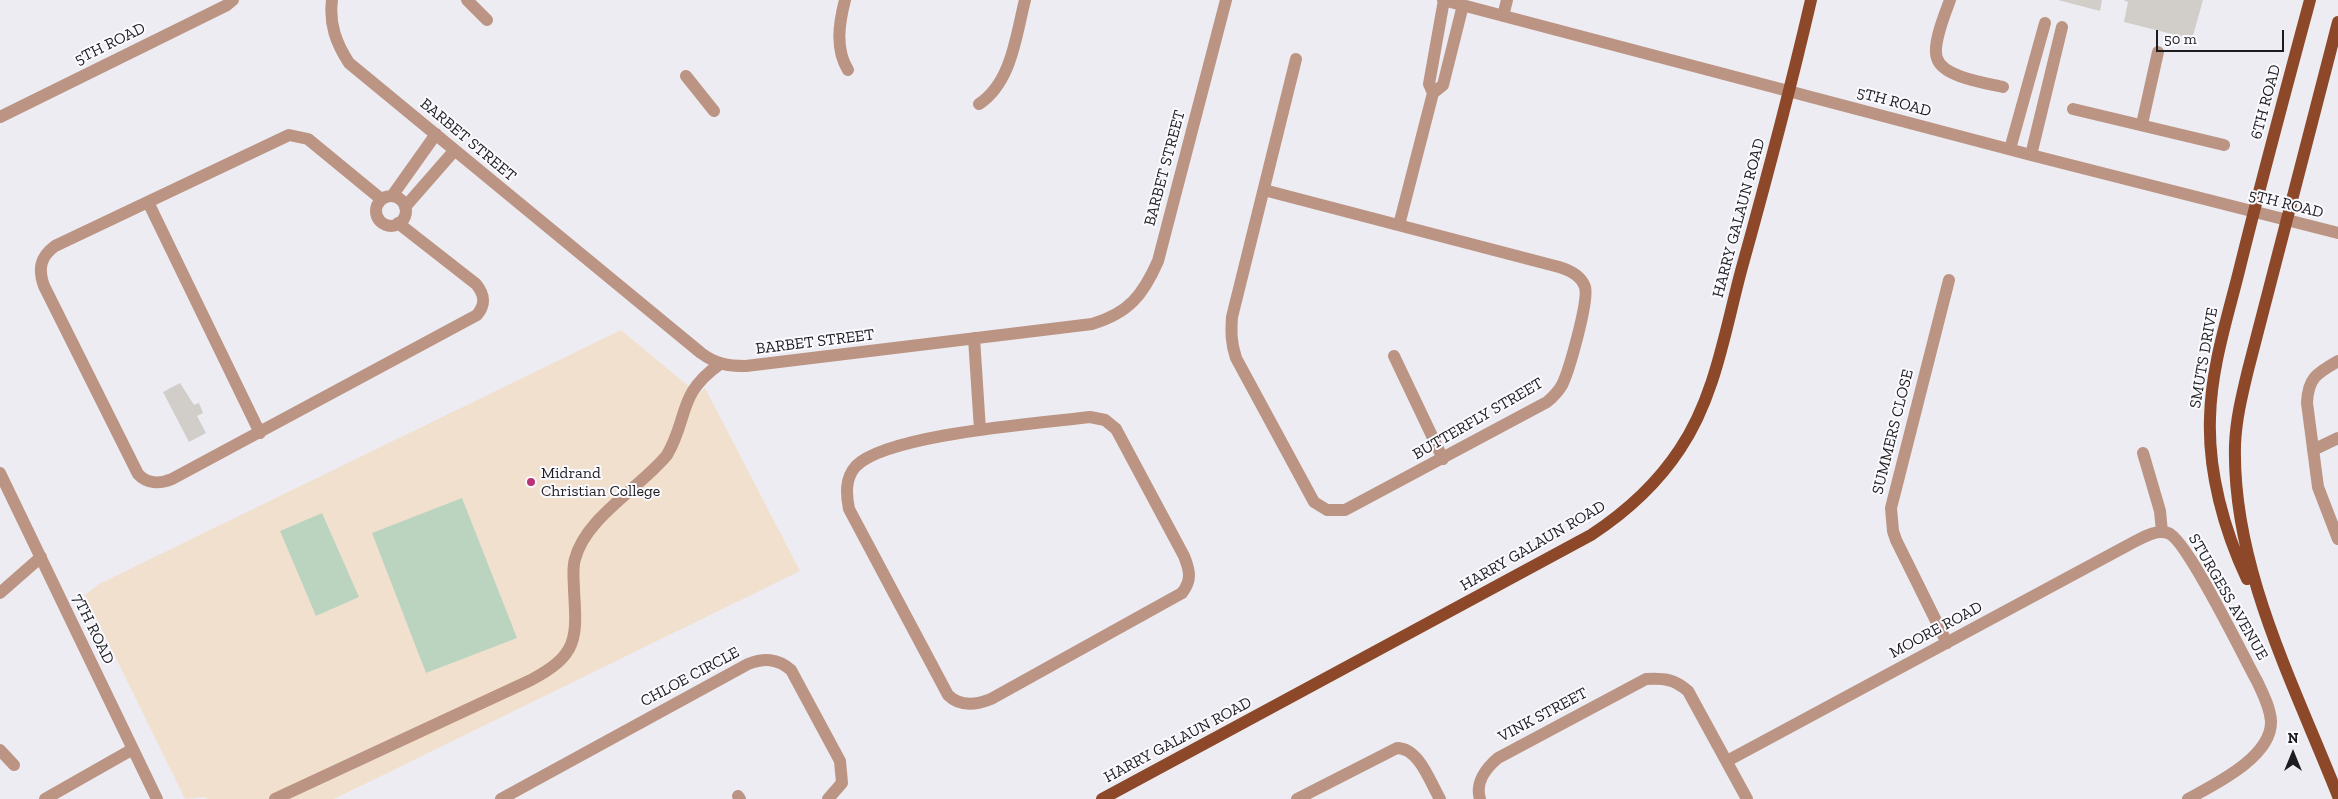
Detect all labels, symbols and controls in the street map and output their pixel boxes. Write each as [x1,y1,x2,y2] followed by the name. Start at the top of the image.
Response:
[71,19,149,69] street label: 5TH ROAD
[2158,20,2286,52] scale bar
[2164,30,2197,48] text: 50 m
[2247,62,2285,142] street label: 6TH ROAD
[1855,83,1933,121] street label: 5TH ROAD
[416,94,520,186] street label: BARBET STREET
[1140,108,1190,228] street label: BARBET STREET
[1708,136,1770,300] street label: HARRY GALAUN ROAD
[2247,185,2325,223] street label: 5TH ROAD
[2186,306,2222,410] street label: SMUTS DRIVE
[755,325,875,359] street label: BARBET STREET
[1868,367,1918,497] street label: SUMMERS CLOSE
[1409,374,1547,464] street label: BUTTERFLY STREET
[541,463,660,501] place label: Midrand Christian College
[525,476,537,488] marker: Midrand Christian College
[1457,497,1609,595] street label: HARRY GALAUN ROAD
[2184,530,2272,664] street label: STURGESS AVENUE
[68,591,118,667] street label: 7TH ROAD
[1886,597,1986,663] street label: MOORE ROAD
[637,643,743,711] street label: CHLOE CIRCLE
[1495,683,1591,747] street label: VINK STREET
[1101,693,1255,787] street label: HARRY GALAUN ROAD
[2268,729,2318,779] north arrow
[2288,730,2298,747] text: N

